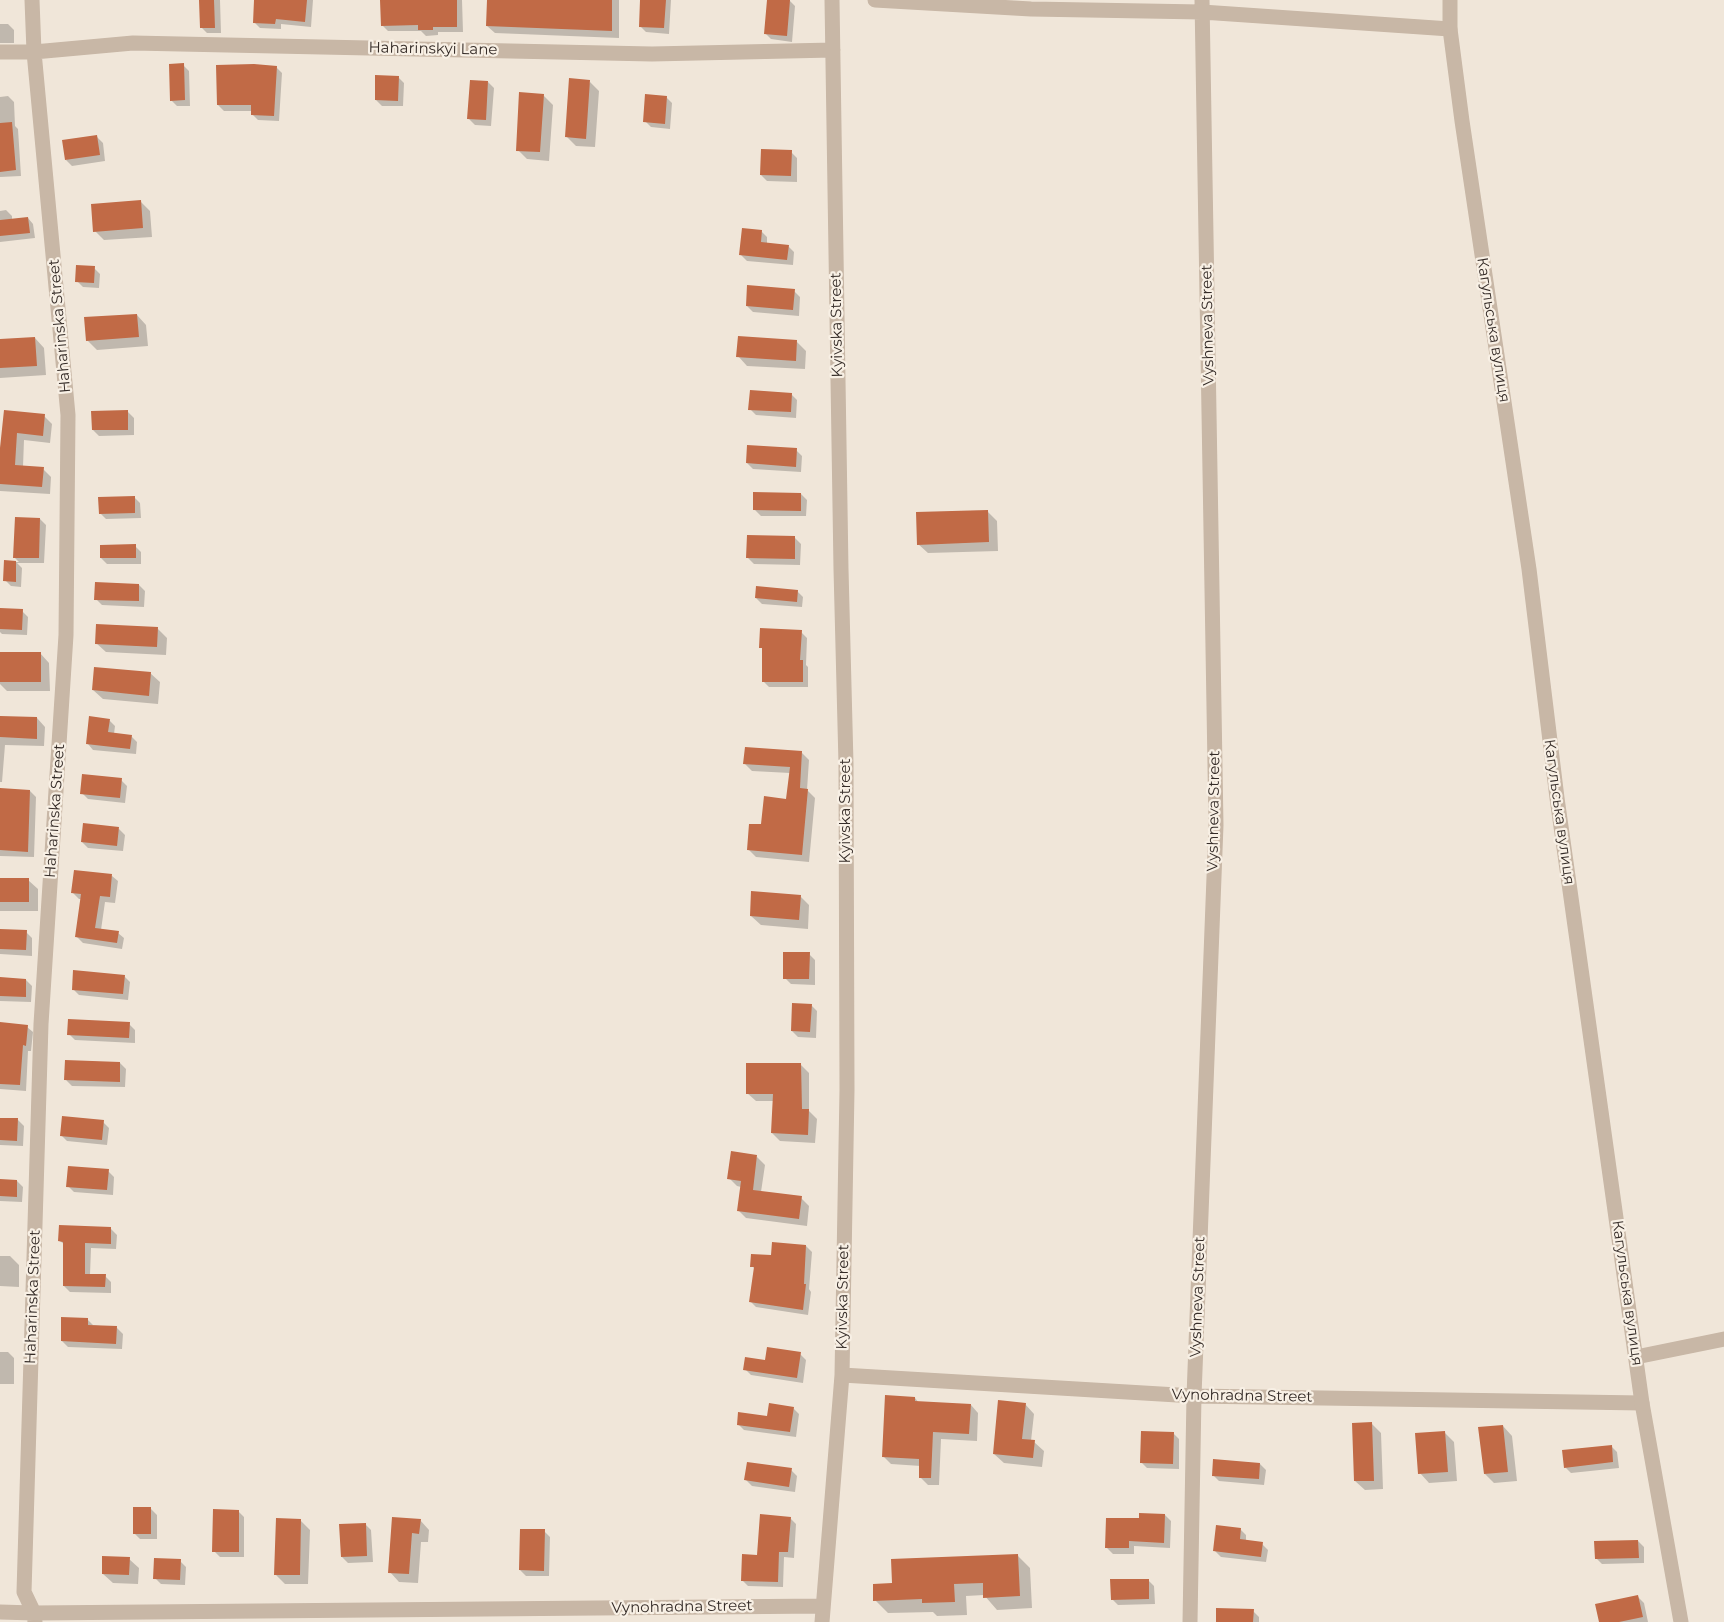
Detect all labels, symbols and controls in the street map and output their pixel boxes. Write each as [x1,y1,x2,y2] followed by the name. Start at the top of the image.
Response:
[368,39,498,59] street label: Haharinskyi Lane
[1473,256,1513,404] street label: Кагульська вулиця
[45,258,75,394] street label: Haharinska Street
[1198,264,1218,386] street label: Vyshneva Street
[827,272,847,378] street label: Kyivska Street
[1540,738,1578,886] street label: Кагульська вулиця
[41,743,69,879] street label: Haharinska Street
[1204,750,1224,872] street label: Vyshneva Street
[837,758,855,864] street label: Kyivska Street
[1608,1219,1646,1367] street label: Кагульська вулиця
[22,1230,44,1364] street label: Haharinska Street
[1187,1236,1209,1358] street label: Vyshneva Street
[833,1244,853,1350] street label: Kyivska Street
[1171,1386,1313,1406] street label: Vynohradna Street
[611,1597,753,1617] street label: Vynohradna Street

